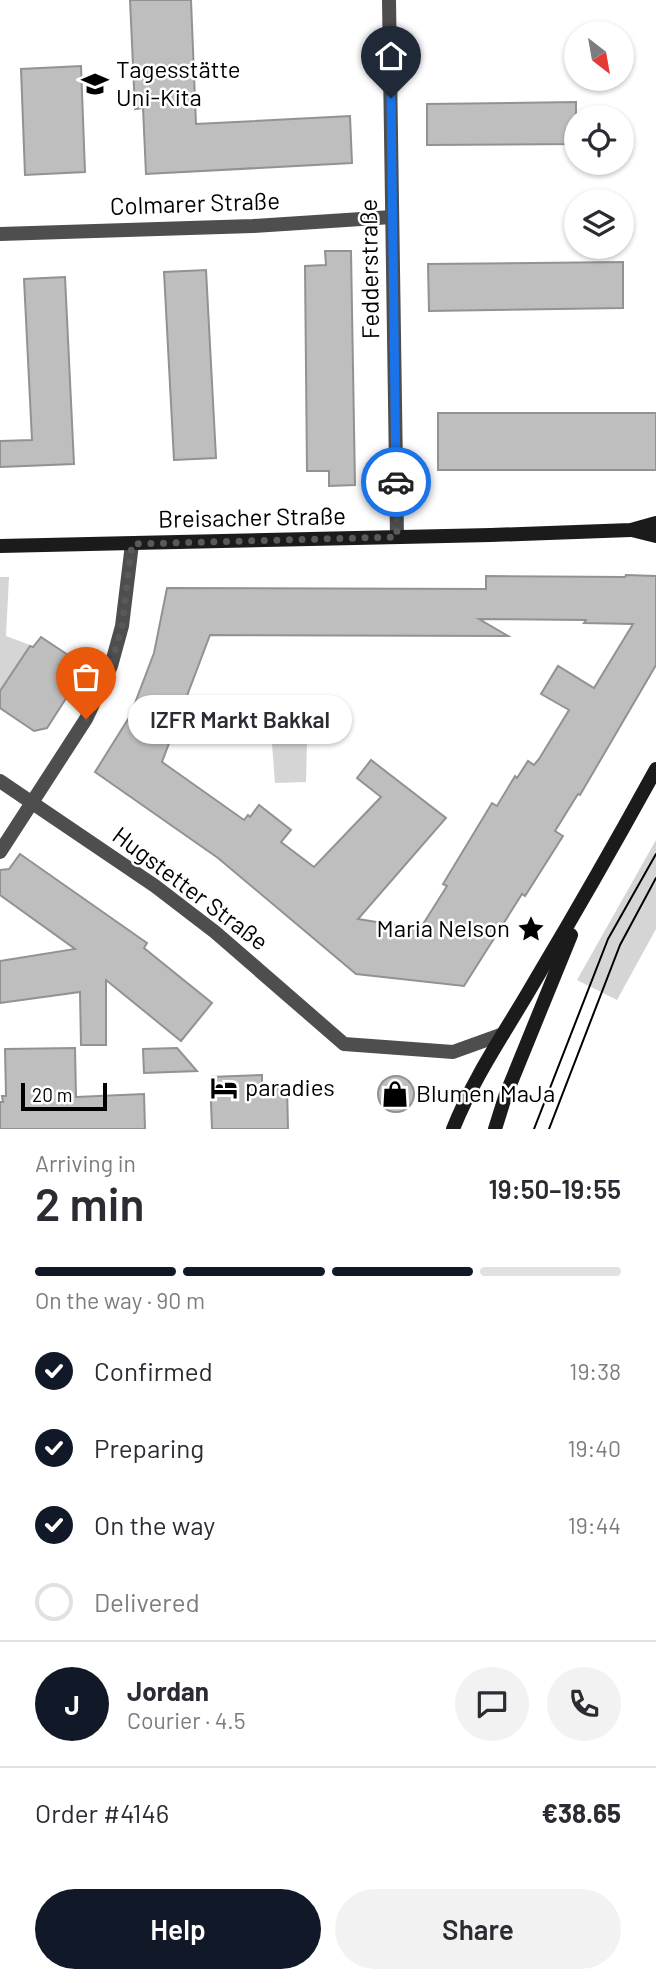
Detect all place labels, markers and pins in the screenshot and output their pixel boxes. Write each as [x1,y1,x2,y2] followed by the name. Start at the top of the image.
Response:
[361,26,421,98] pin
[116,54,241,111] place label: Tagesstätte Uni-Kita
[80,69,110,99] school or university icon: Tagesstätte Uni-Kita
[56,647,116,719] pin
[128,694,352,744] callout: IZFR Markt Bakkal
[377,913,510,942] place label: Maria Nelson
[516,914,546,944] place icon: Maria Nelson
[245,1072,335,1101] place label: paradies
[209,1073,239,1103] hotel icon: paradies
[416,1078,555,1107] place label: Blumen MaJa
[380,1079,410,1109] shop icon: Blumen MaJa

